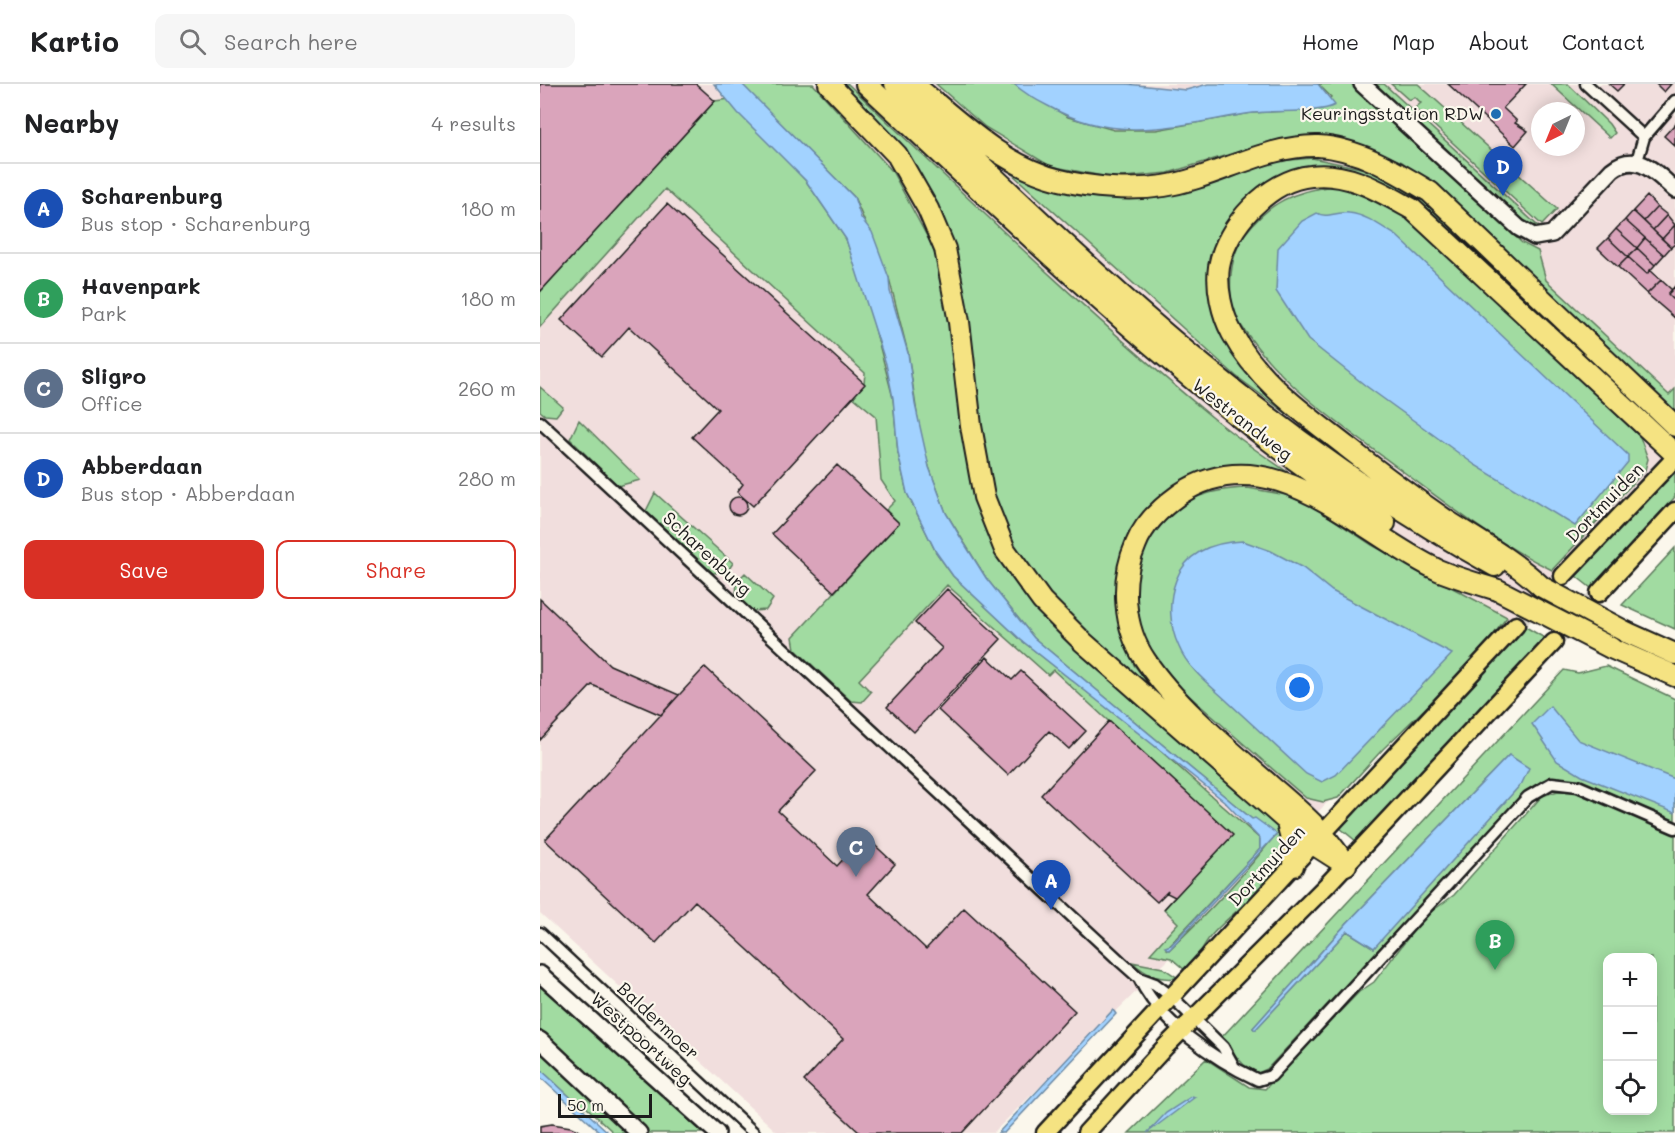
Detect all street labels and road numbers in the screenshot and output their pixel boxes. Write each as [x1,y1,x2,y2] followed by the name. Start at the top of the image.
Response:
[1188,373,1298,466] street label: Westrandweg
[1560,457,1648,547] street label: Dortmuiden
[658,506,757,601] street label: Scharenburg
[1223,820,1310,911] street label: Dortmuiden
[613,976,705,1064] street label: Baldermoer
[586,986,697,1090] street label: Westpoortweg

